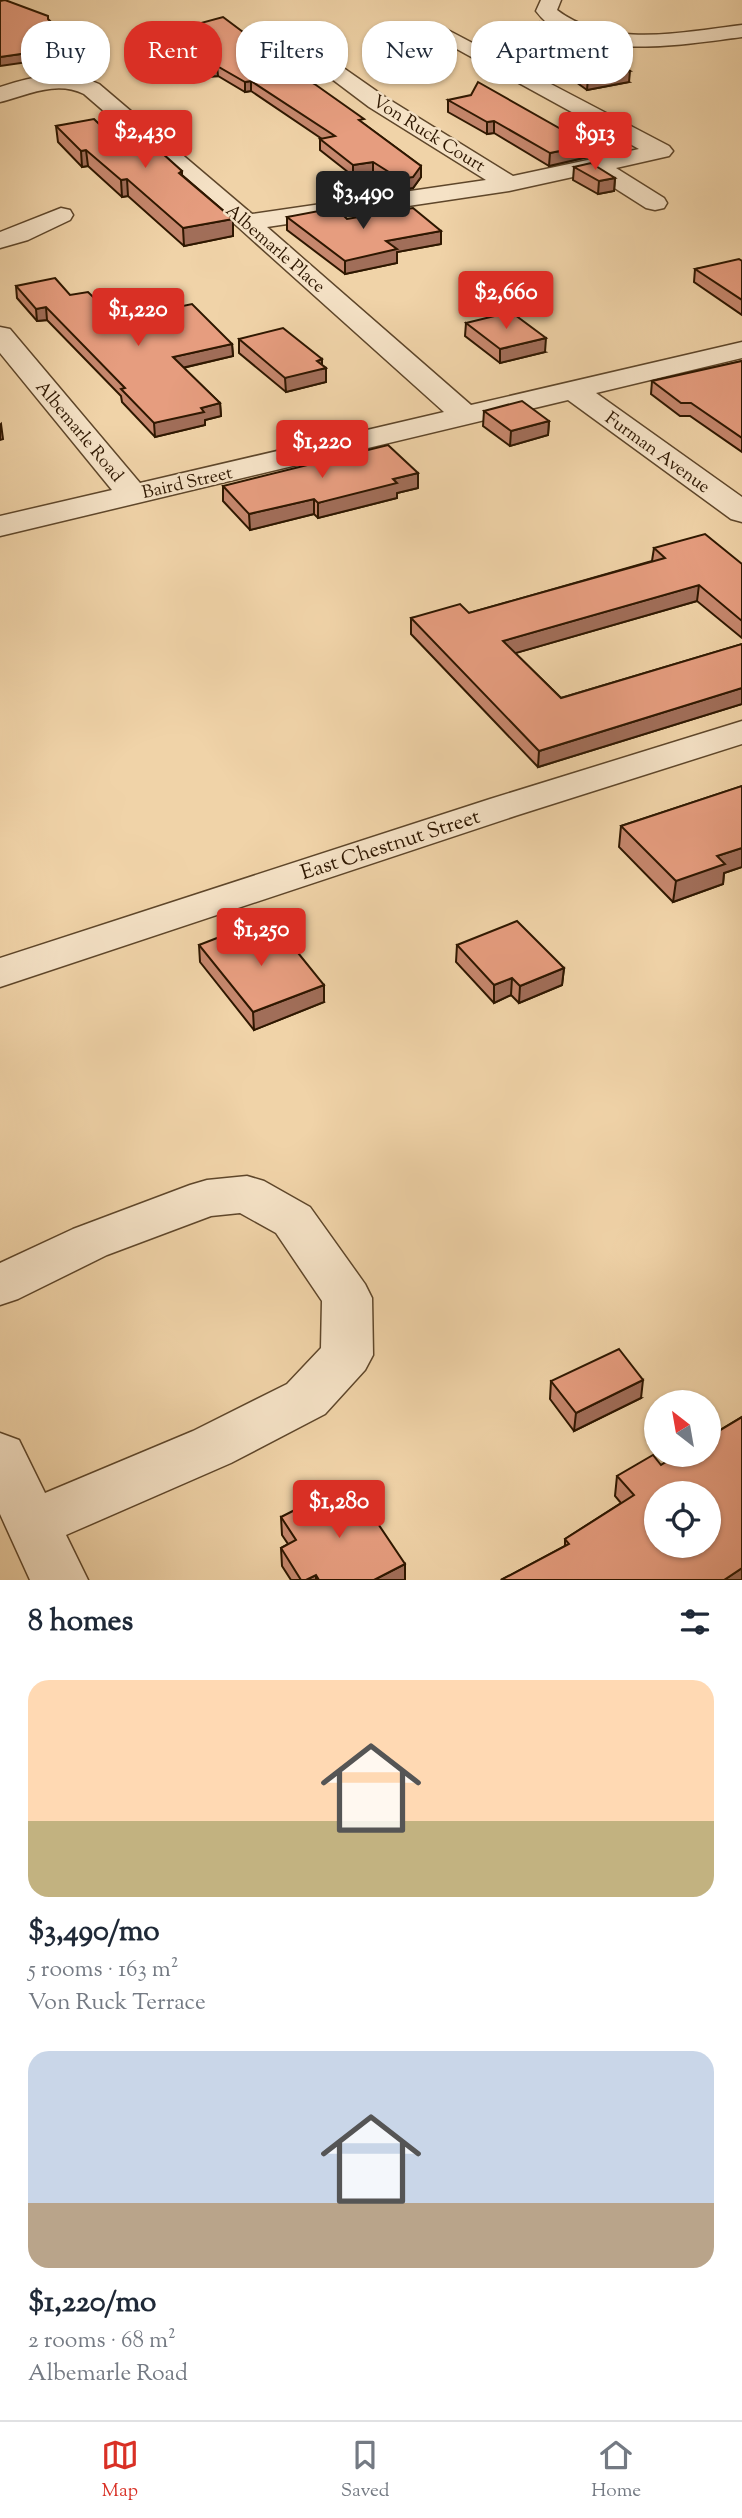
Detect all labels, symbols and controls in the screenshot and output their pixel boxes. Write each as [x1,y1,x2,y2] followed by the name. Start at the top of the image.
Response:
[21,21,110,84] chip: Buy
[124,21,222,84] chip: Rent
[236,21,348,84] chip: Filters
[362,21,457,84] chip: New
[471,21,633,84] chip: Apartment
[366,90,489,180] street label: Von Ruck Court
[88,110,202,170] pin: $2,430
[554,113,636,172] pin: $913
[114,116,176,149] text: $2,430
[575,118,615,151] text: $913
[306,172,420,231] pin: $3,490
[332,177,394,210] text: $3,490
[219,199,330,300] street label: Albemarle Place
[449,272,563,331] pin: $2,660
[474,277,538,310] text: $2,660
[81,288,195,348] pin: $1,220
[108,294,168,327] text: $1,220
[28,376,129,489] street label: Albemarle Road
[599,406,715,501] street label: Furman Avenue
[265,420,379,480] pin: $1,220
[292,426,352,459] text: $1,220
[140,461,235,507] street label: Baird Street
[297,803,484,889] street label: East Chestnut Street
[204,908,318,968] pin: $1,250
[233,914,289,947] text: $1,250
[644,1390,721,1466] north arrow
[644,1390,721,1558] map controls
[282,1480,396,1540] pin: $1,280
[644,1481,721,1558] button: locate
[309,1486,369,1519] text: $1,280
[28,1601,133,1644] text: 8 homes
[676,1603,714,1641] icon: filters
[308,1725,434,1851] icon: home
[28,1911,160,1954] text: $3,490/mo
[28,1954,178,1987] text: 5 rooms · 163 m²
[28,1987,206,2020] text: Von Ruck Terrace
[308,2096,434,2222] icon: home
[28,2282,156,2325] text: $1,220/mo
[28,2325,176,2358] text: 2 rooms · 68 m²
[28,2358,188,2391] text: Albemarle Road
[101,2436,139,2505] tab: Map
[341,2436,389,2505] tab: Saved
[591,2436,641,2505] tab: Home

